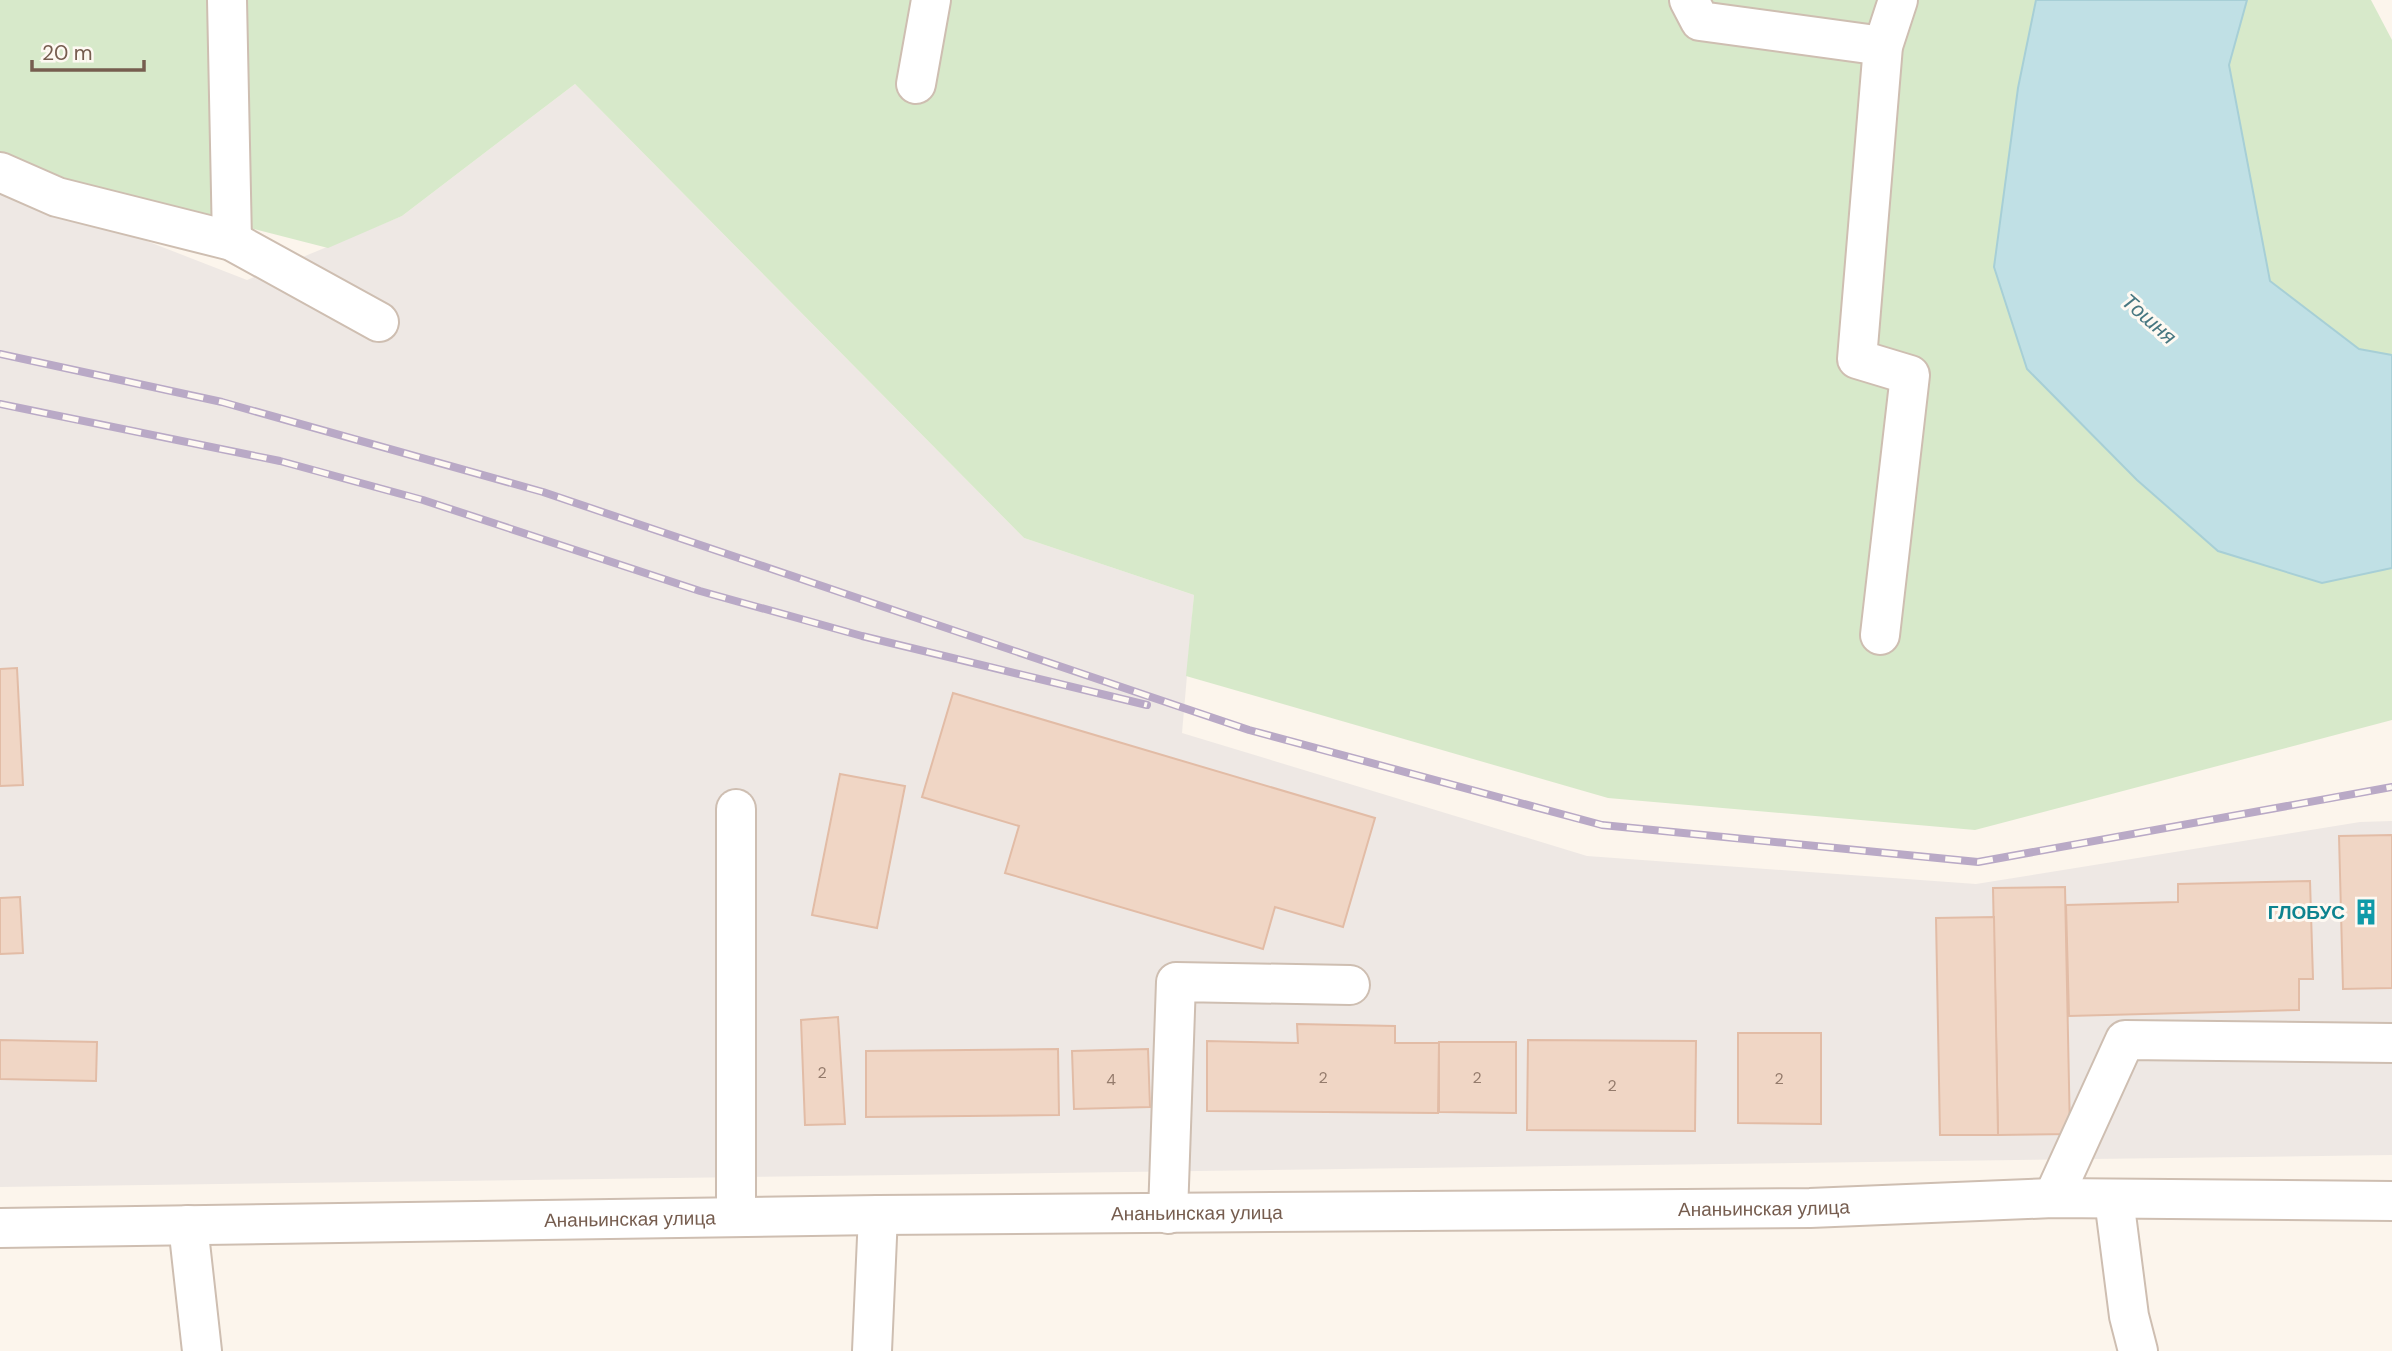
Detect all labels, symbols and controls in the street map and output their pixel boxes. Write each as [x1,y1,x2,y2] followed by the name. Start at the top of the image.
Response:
[32,28,144,72] scale bar
[42,39,93,67] text: 20 m
[2116,287,2182,351] water label: Тошня
[2351,897,2381,927] building icon: ГЛОБУС
[2268,900,2345,925] place label: ГЛОБУС
[817,1062,827,1083] house number: 2
[1318,1067,1328,1088] house number: 2
[1472,1067,1482,1088] house number: 2
[1774,1068,1784,1089] house number: 2
[1106,1069,1116,1090] house number: 4
[1607,1075,1617,1096] house number: 2
[1678,1194,1851,1222] street label: Ананьинская улица
[1111,1200,1283,1226] street label: Ананьинская улица
[544,1205,716,1233] street label: Ананьинская улица

